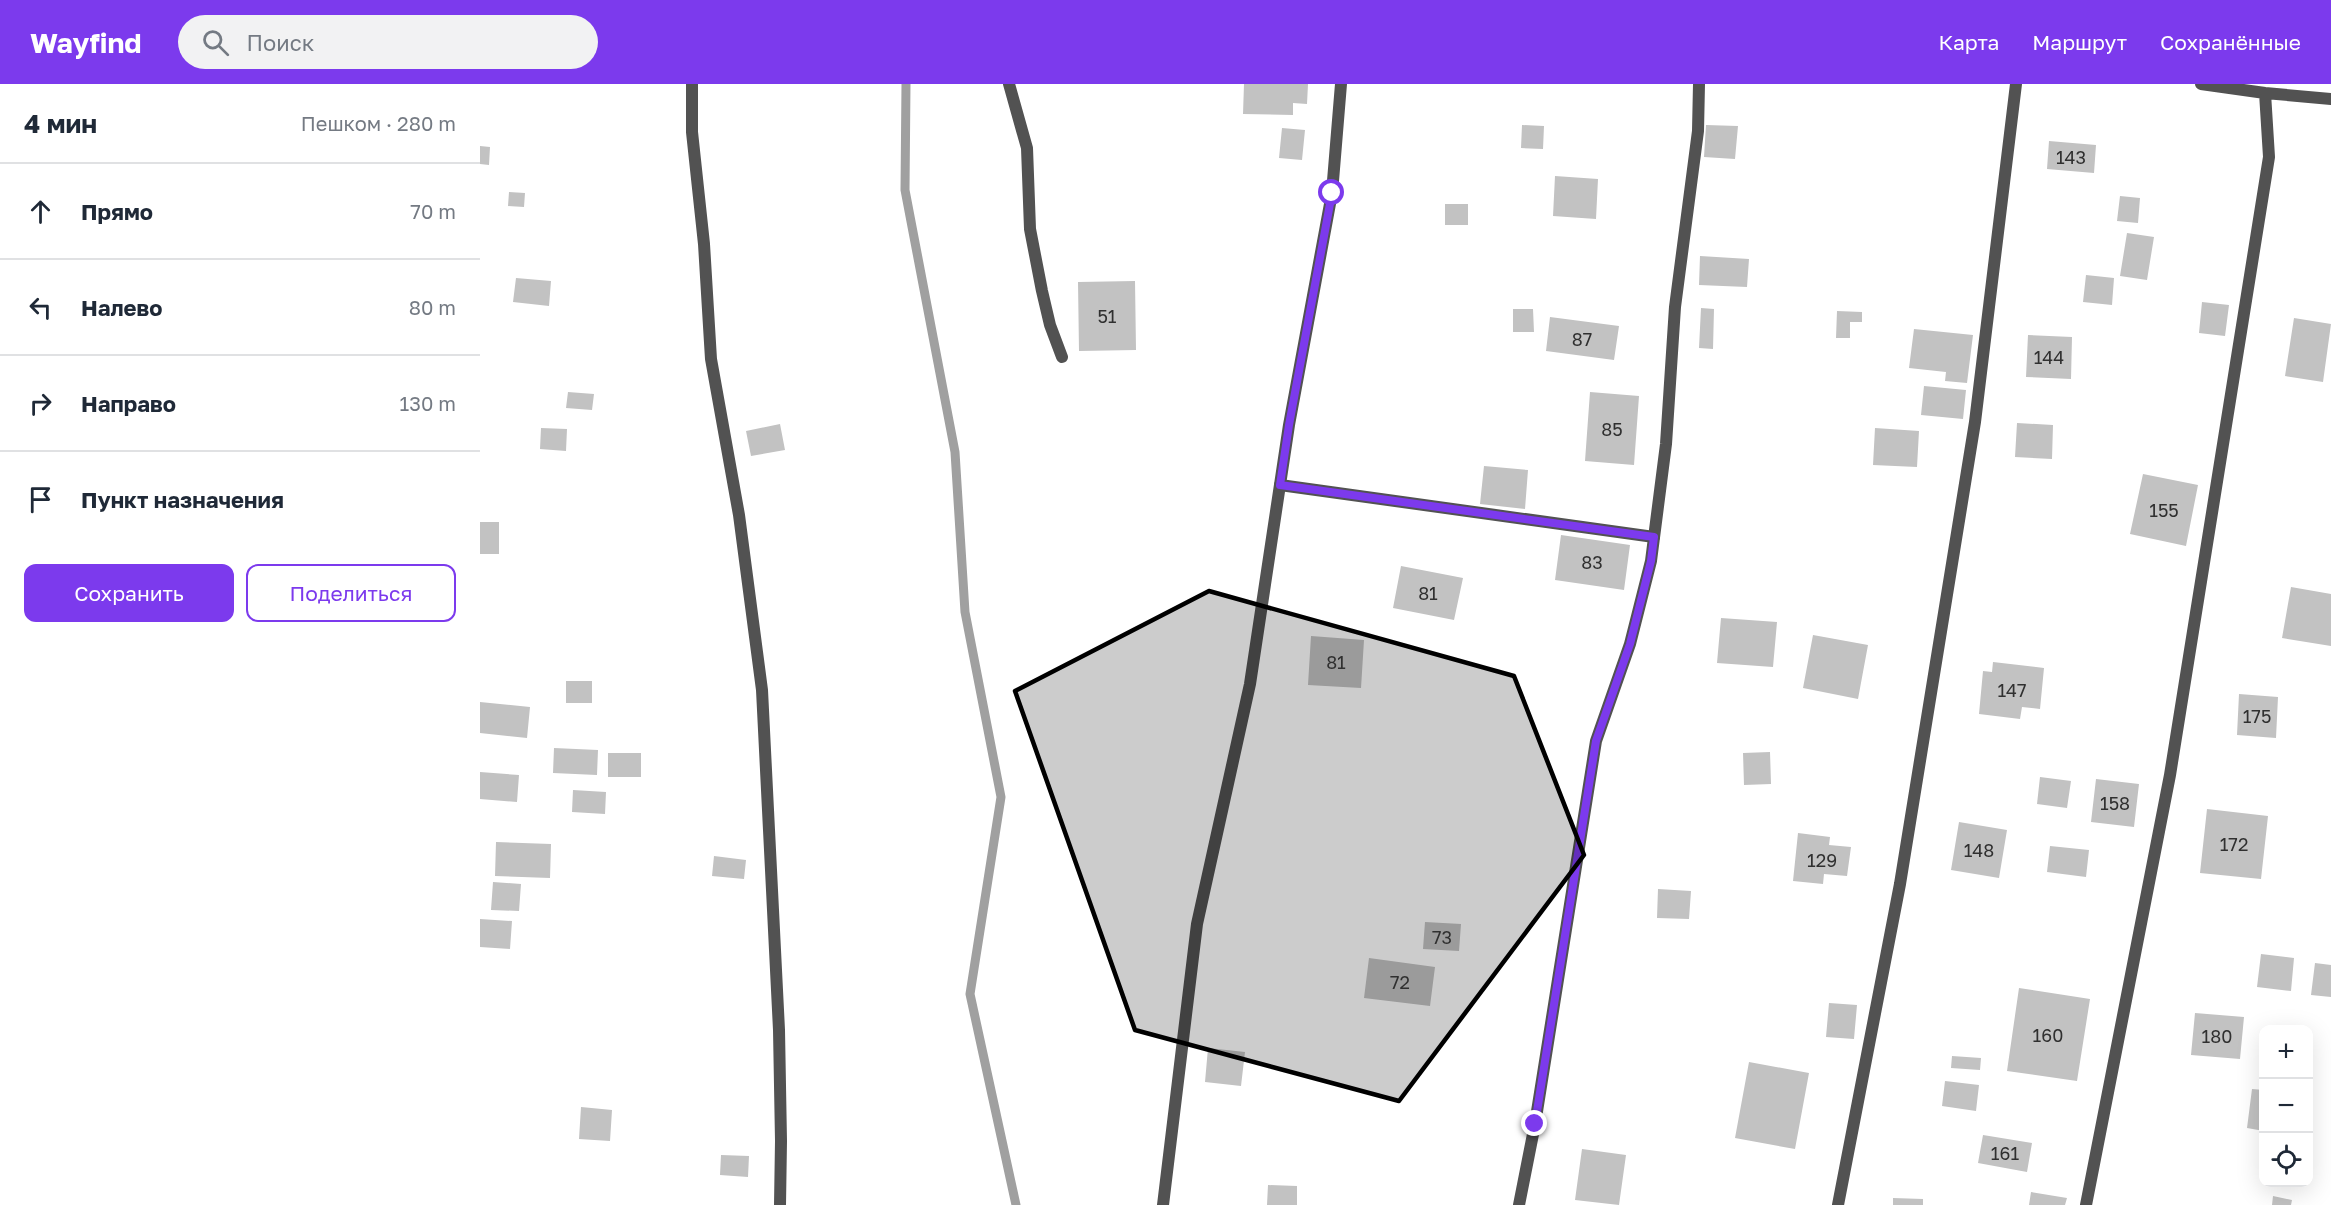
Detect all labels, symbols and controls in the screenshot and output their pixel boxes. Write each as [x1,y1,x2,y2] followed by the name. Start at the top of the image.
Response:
[178,15,598,69] search box
[30,26,142,59] text: Wayfind
[199,26,232,59] icon: search
[247,29,314,56] text: Поиск
[1938,29,1999,55] text: Карта
[2032,29,2127,55] text: Маршрут
[2160,29,2301,55] text: Сохранённые
[24,108,97,139] text: 4 мин
[301,111,456,135] text: Пешком · 280 m
[2056,146,2086,168] house number: 143
[1318,179,1344,205] route start
[24,195,57,228] icon: ahead
[81,198,153,225] text: Прямо
[410,199,456,223] text: 70 m
[24,291,57,324] icon: left
[81,294,163,321] text: Налево
[409,295,456,319] text: 80 m
[1097,305,1117,327] house number: 51
[1572,328,1592,350] house number: 87
[2034,346,2064,368] house number: 144
[24,387,57,420] icon: right
[81,390,176,417] text: Направо
[400,391,456,415] text: 130 m
[1601,418,1623,440] house number: 85
[24,483,57,516] icon: arrive
[81,486,284,513] text: Пункт назначения
[2149,499,2179,521] house number: 155
[1581,551,1603,573] house number: 83
[24,564,234,622] button: Сохранить
[246,564,456,622] button: Поделиться
[1418,582,1438,604] house number: 81
[1326,651,1346,673] house number: 81
[1997,679,2027,701] house number: 147
[2243,705,2271,727] house number: 175
[2100,792,2130,814] house number: 158
[2220,833,2248,855] house number: 172
[1964,839,1994,861] house number: 148
[1807,849,1837,871] house number: 129
[1432,926,1452,948] house number: 73
[1390,971,1410,993] house number: 72
[2033,1024,2063,1046] house number: 160
[2202,1025,2232,1047] house number: 180
[2259,1025,2313,1187] map controls
[2259,1025,2313,1079] button: +
[2259,1079,2313,1133] button: −
[1521,1110,1547,1136] route end
[2259,1133,2313,1187] button: locate
[1991,1142,2019,1164] house number: 161

